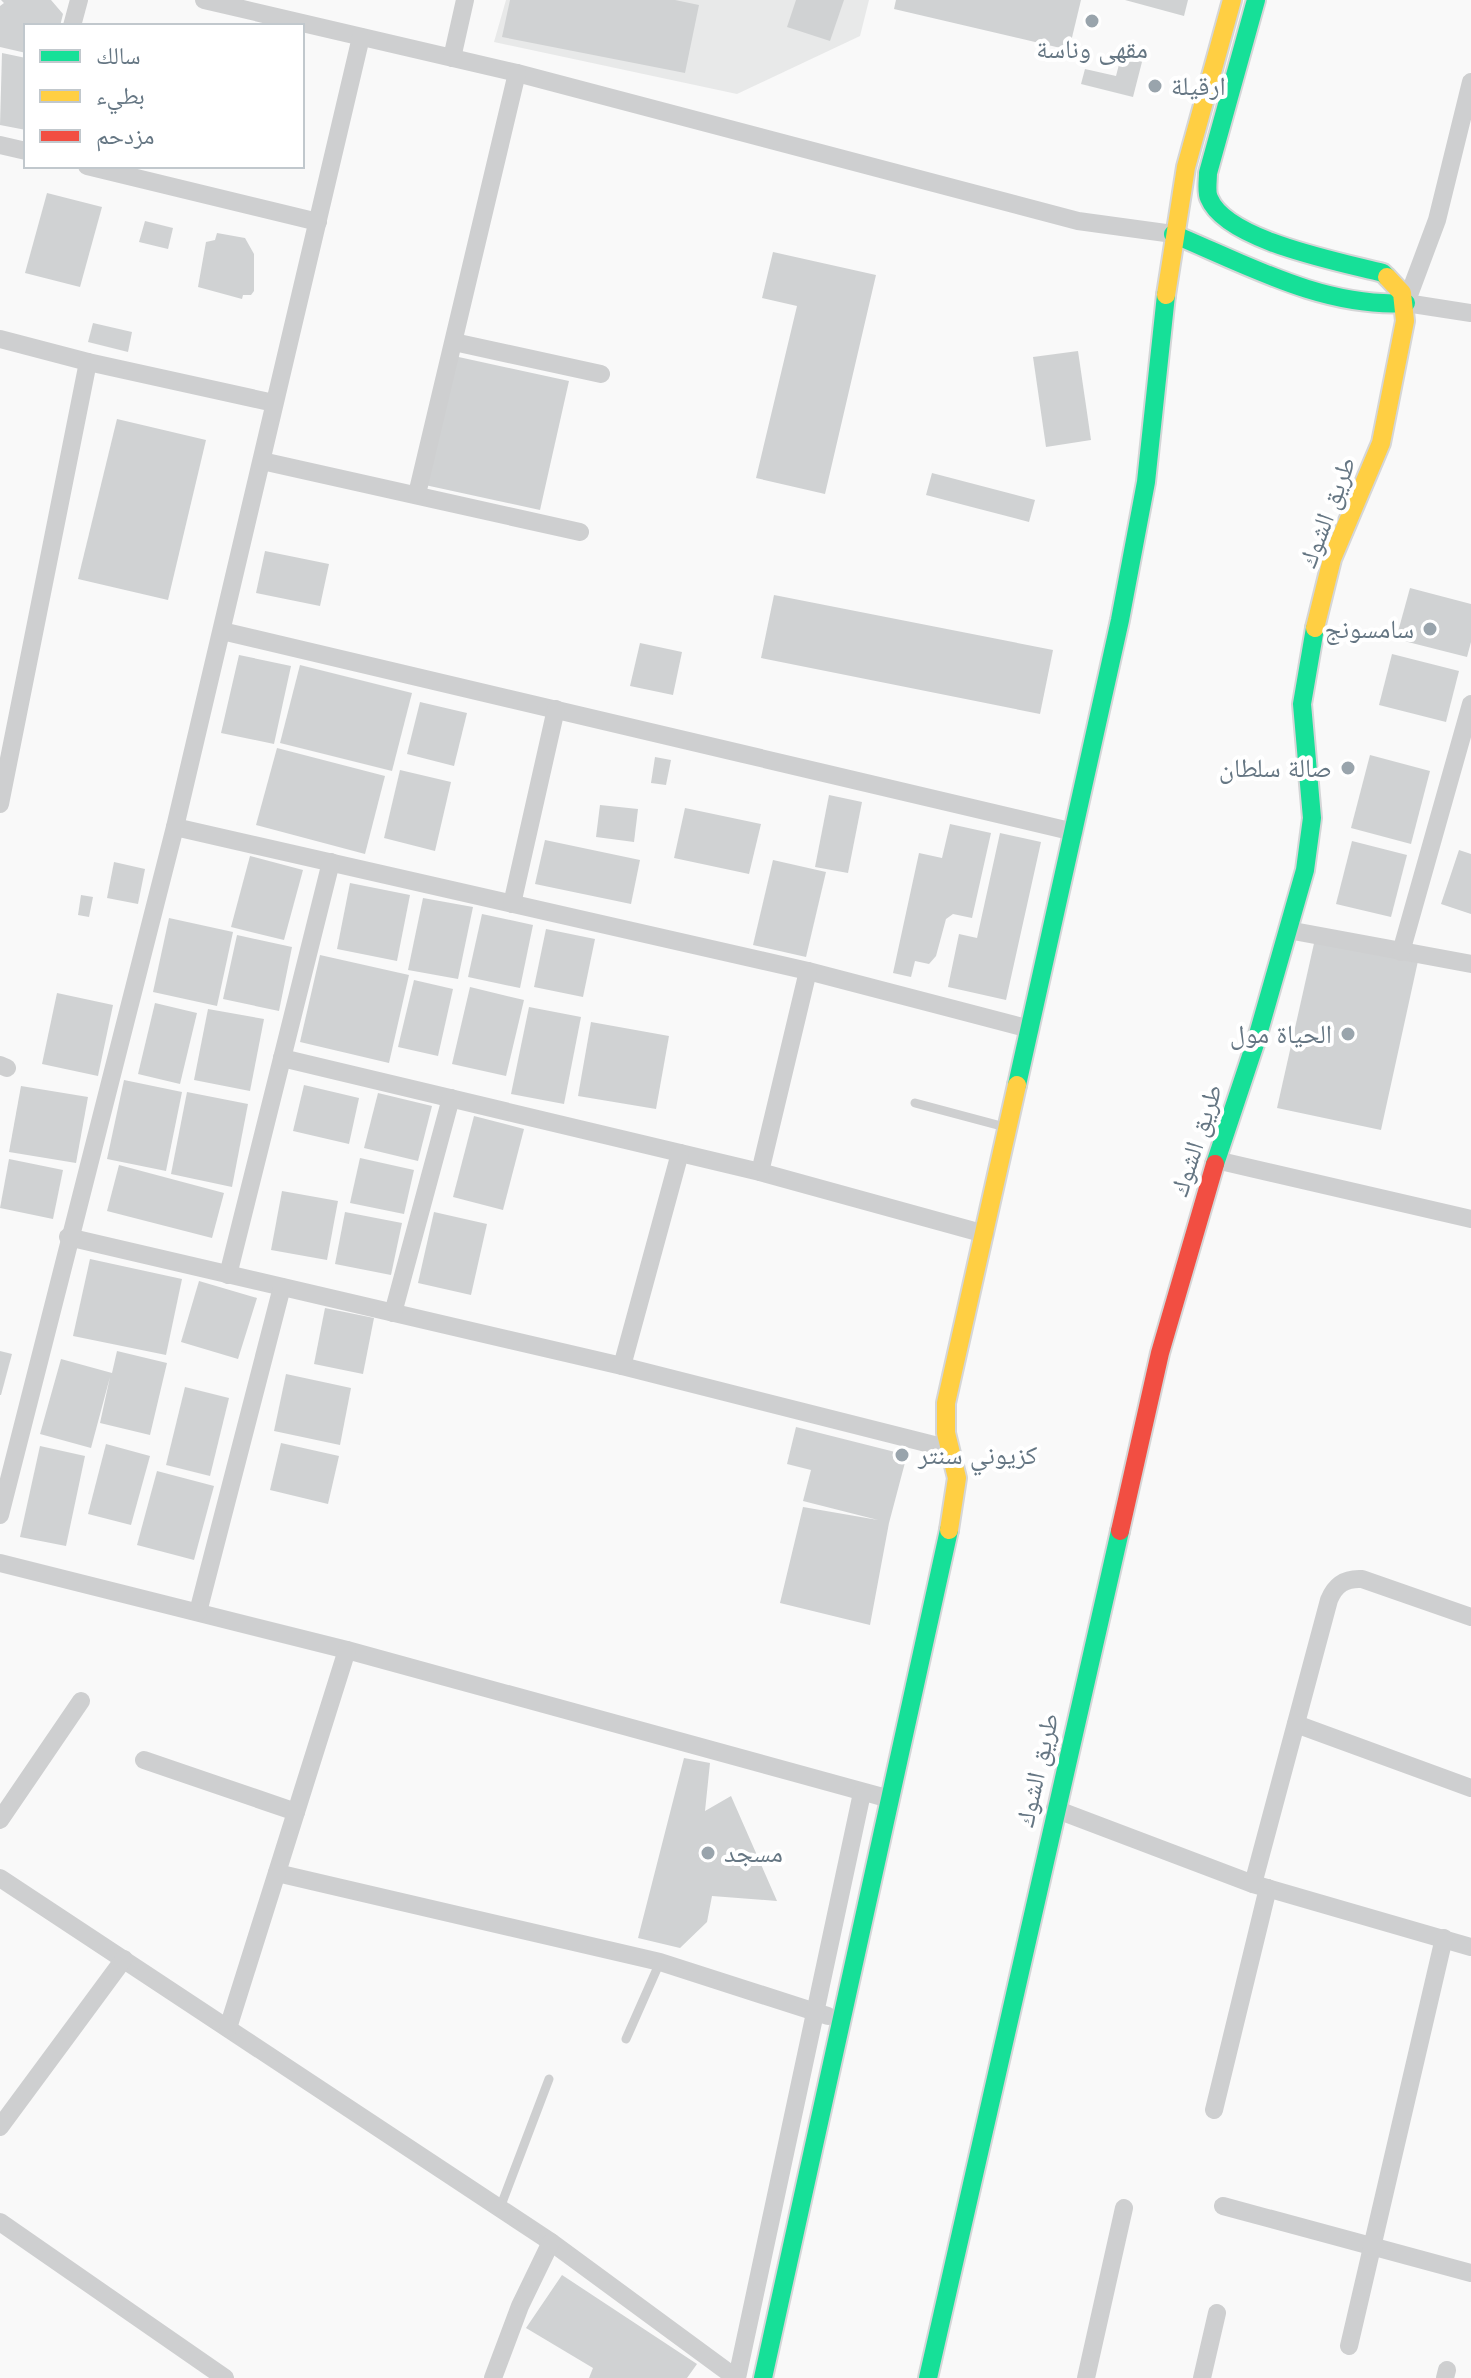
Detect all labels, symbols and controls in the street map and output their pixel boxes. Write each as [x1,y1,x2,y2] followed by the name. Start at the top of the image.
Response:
[1083,12,1101,30] marker: مقهى وناسة
[24,24,304,168] legend
[1036,34,1148,65] place label: مقهى وناسة
[96,42,141,69] text: سالك
[1171,71,1226,101] place label: ارقيلة
[1146,77,1164,95] marker: ارقيلة
[96,82,145,115] text: بطيء
[96,122,155,152] text: مزدحم
[1292,452,1363,572] street label: طريق الشوك
[1325,614,1414,646] place label: سامسونج
[1421,620,1439,638] marker: سامسونج
[1219,753,1332,784] place label: صالة سلطان
[1339,759,1357,777] marker: صالة سلطان
[1230,1019,1332,1050] place label: الحياة مول
[1339,1025,1357,1043] marker: الحياة مول
[1164,1080,1229,1200] street label: طريق الشوك
[917,1440,1037,1476] place label: كزيوني سنتر
[893,1446,911,1464] marker: كزيوني سنتر
[1009,1710,1066,1830] street label: طريق الشوك
[724,1838,783,1868] place label: مسجد
[699,1844,717,1862] marker: مسجد

